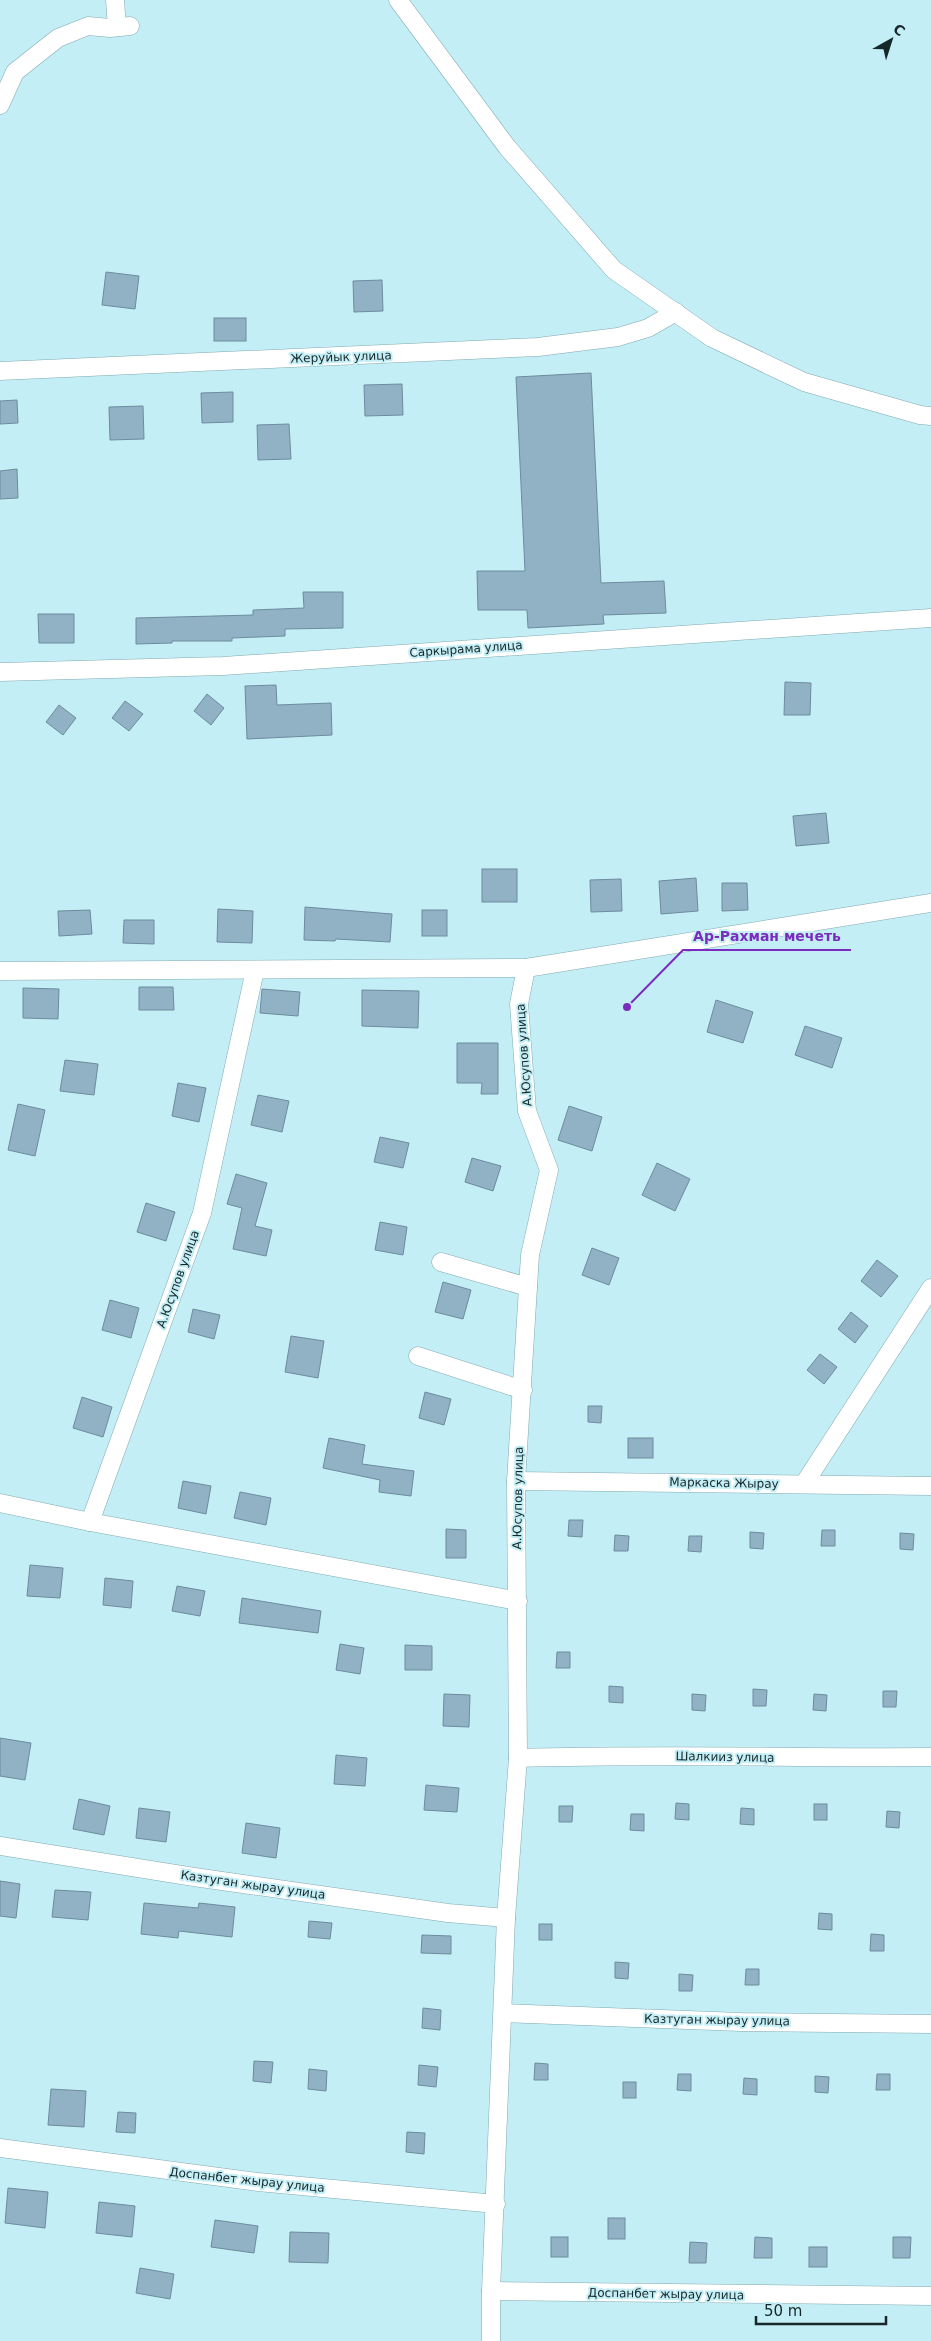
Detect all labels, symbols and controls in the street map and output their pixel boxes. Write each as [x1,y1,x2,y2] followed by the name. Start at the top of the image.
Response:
[866,15,916,65] north arrow
[890,20,908,39] text: С
[290,348,392,366] street label: Жеруйык улица
[409,638,523,660] street label: Саркырама улица
[683,921,851,950] callout: Ар-Рахман мечеть
[693,928,841,944] text: Ар-Рахман мечеть
[513,1003,535,1107] street label: А.Юсупов улица
[154,1228,202,1330] street label: А.Юсупов улица
[510,1446,526,1550] street label: А.Юсупов улица
[669,1475,779,1491] street label: Маркаска Жырау
[675,1749,775,1765] street label: Шалкииз улица
[180,1868,326,1902] street label: Казтуган жырау улица
[644,2012,790,2028] street label: Казтуган жырау улица
[169,2165,325,2195] street label: Доспанбет жырау улица
[588,2286,744,2302] street label: Доспанбет жырау улица
[756,2294,886,2326] scale bar
[764,2302,802,2320] text: 50 m

